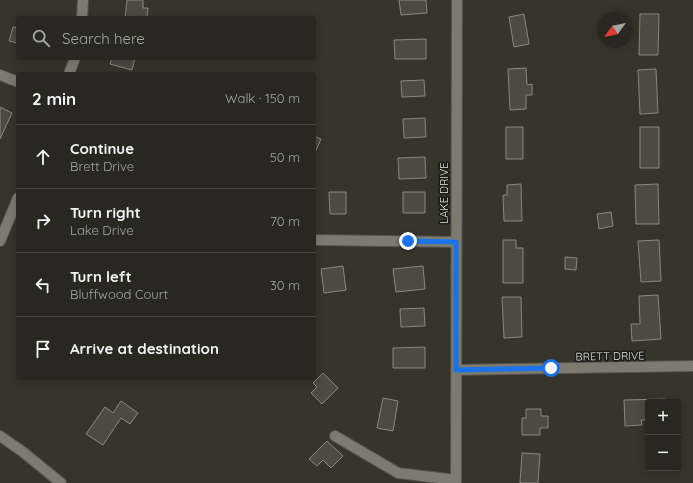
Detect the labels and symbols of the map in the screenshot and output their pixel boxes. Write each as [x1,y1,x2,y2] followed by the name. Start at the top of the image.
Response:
[597,12,633,48] north arrow
[437,162,451,224] street label: LAKE DRIVE
[399,232,417,250] route end
[575,348,645,364] street label: BRETT DRIVE
[542,359,560,377] route start

